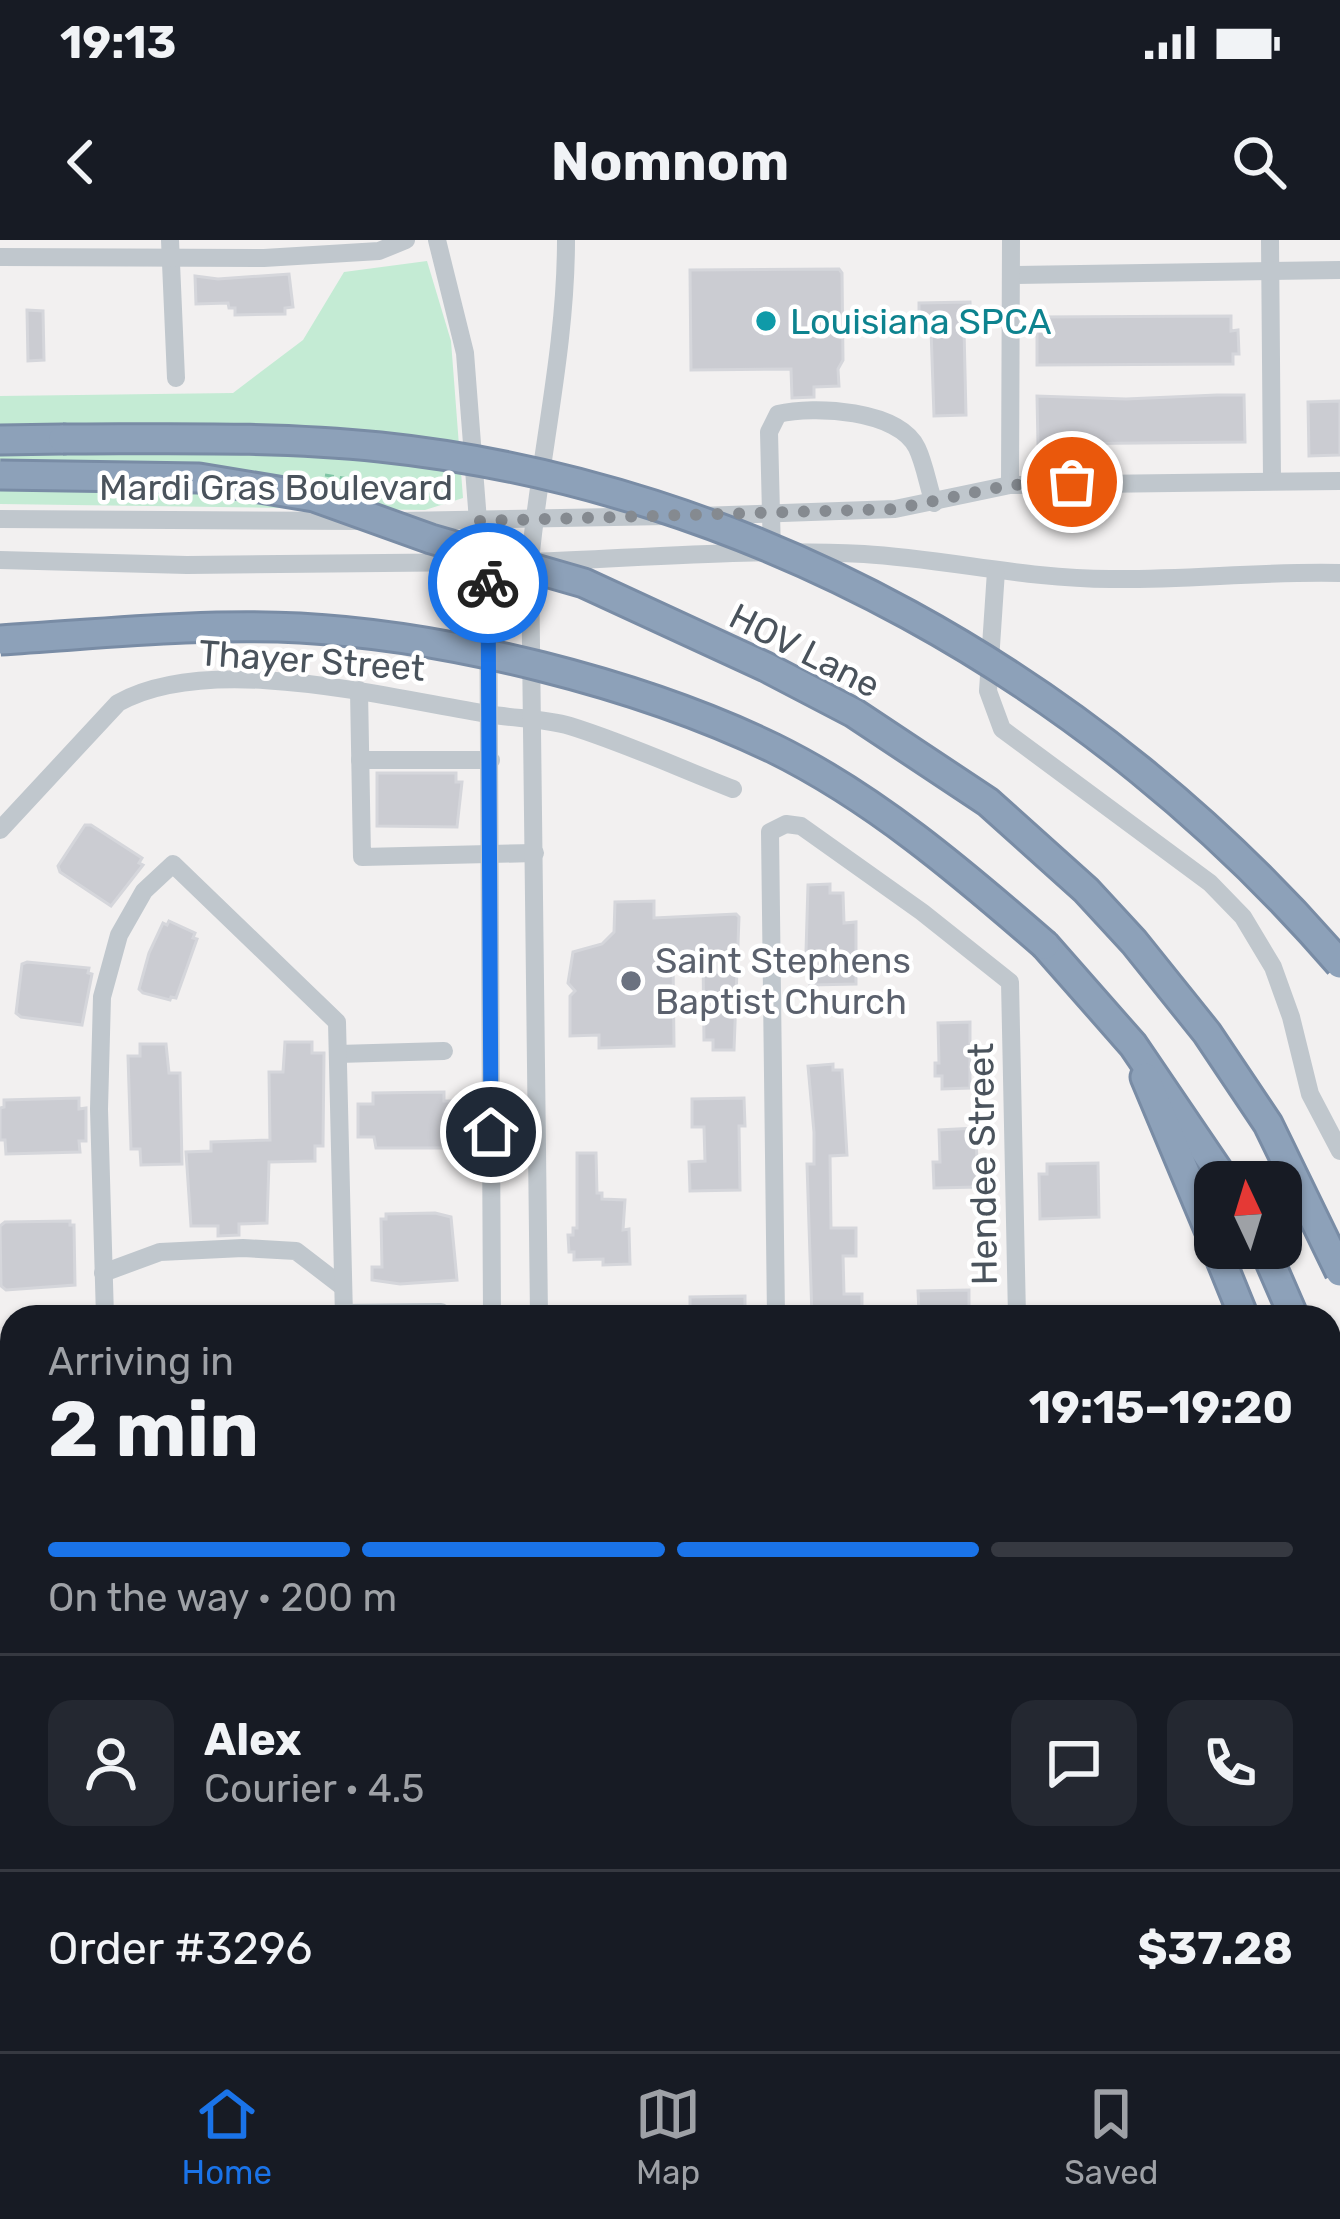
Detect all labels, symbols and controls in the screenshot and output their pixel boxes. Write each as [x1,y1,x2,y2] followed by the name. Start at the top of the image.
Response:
[60,16,176,69] text: 19:13
[48,129,114,195] icon: back
[1226,129,1292,195] icon: search
[551,130,789,194] text: Nomnom
[790,300,1052,343] place label: Louisiana SPCA
[753,308,779,334] marker: Louisiana SPCA
[1021,431,1123,533] pin
[1039,449,1105,515] icon: bag
[99,466,453,509] street label: Mardi Gras Boulevard
[428,523,548,643] courier
[455,550,521,616] icon: bike
[722,594,887,707] street label: HOV Lane
[197,631,427,690] street label: Thayer Street
[655,939,911,1023] place label: Saint Stephens Baptist Church
[618,968,644,994] marker: Saint Stephens Baptist Church
[959,1042,1006,1286] street label: Hendee Street
[440,1081,542,1183] pin
[458,1099,524,1165] icon: home
[1194,1161,1302,1269] north arrow
[1194,1161,1302,1269] map controls
[48,1339,234,1385] text: Arriving in
[1029,1381,1293,1434] text: 19:15–19:20
[48,1383,259,1476] text: 2 min
[48,1575,397,1621] text: On the way · 200 m
[48,1700,174,1826] button: person
[1011,1700,1137,1826] button: chat
[1167,1700,1293,1826] button: phone
[204,1713,302,1766] text: Alex
[204,1766,424,1812] text: Courier · 4.5
[48,1922,312,1975] text: Order #3296
[1138,1922,1293,1975] text: $37.28
[182,2081,272,2192] tab: Home
[635,2081,701,2192] tab: Map
[1064,2081,1158,2192] tab: Saved

